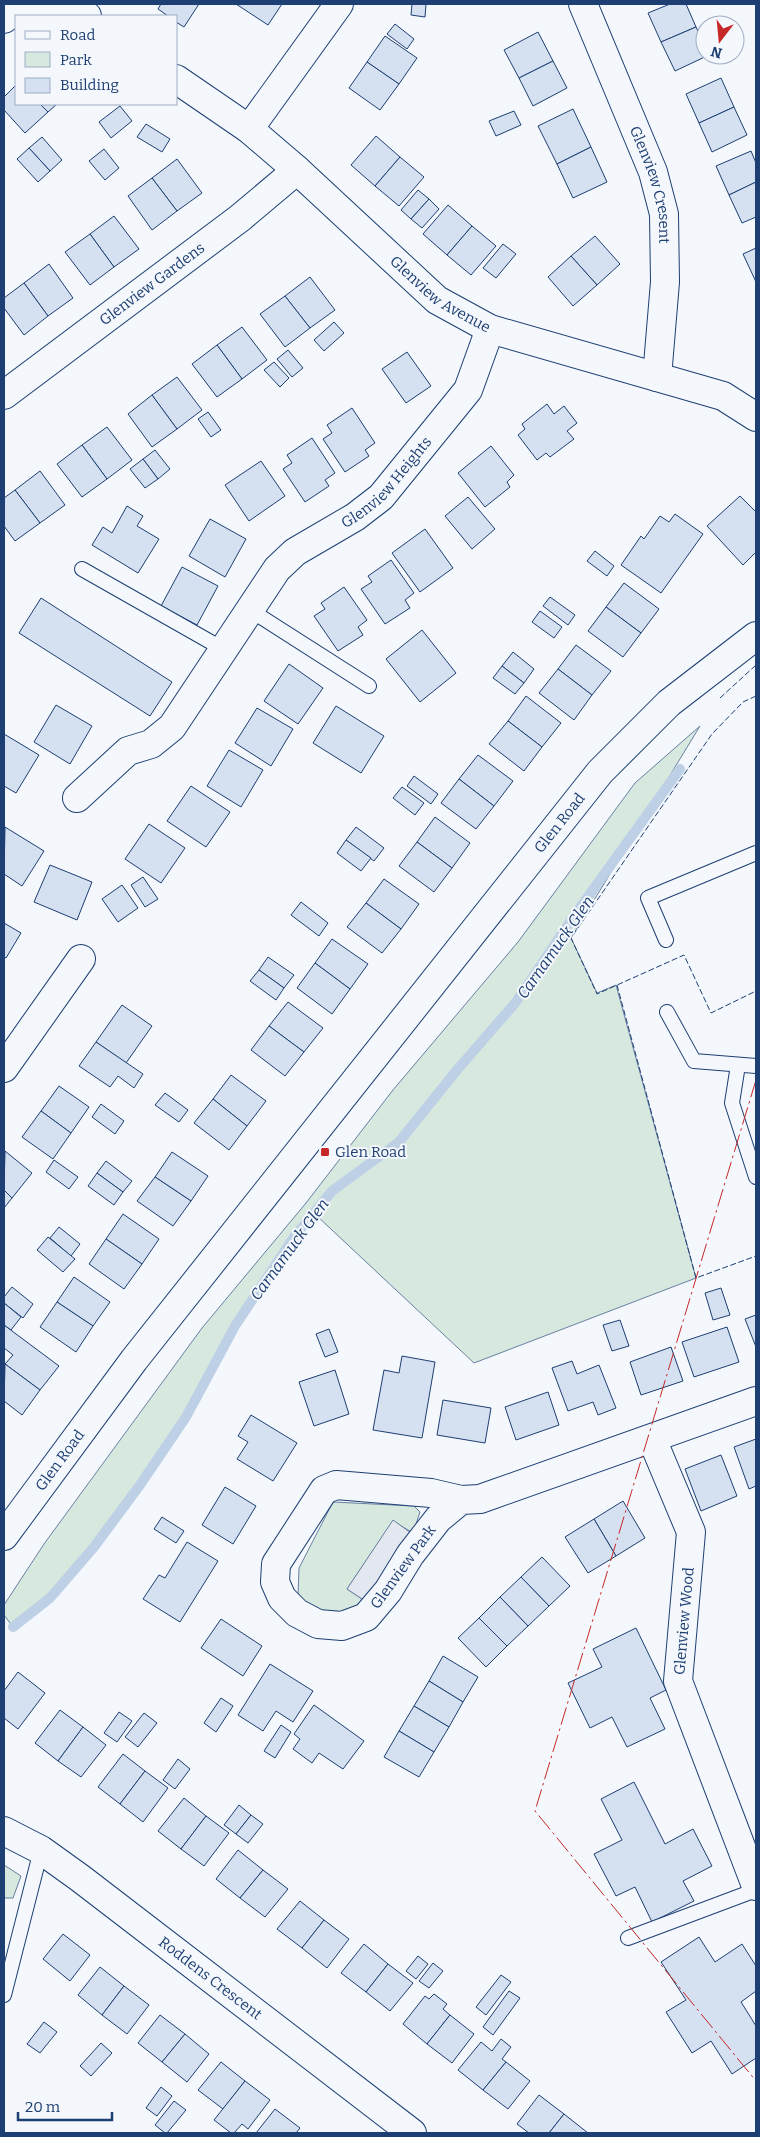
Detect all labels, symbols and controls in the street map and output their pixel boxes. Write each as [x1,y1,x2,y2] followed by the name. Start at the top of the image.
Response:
[15,15,178,105] legend
[695,15,745,65] north arrow
[60,26,95,44] text: Road
[709,42,724,62] text: N
[60,51,92,69] text: Park
[60,76,119,94] text: Building
[626,123,673,244] street label: Glenview Cresent
[96,239,208,329] street label: Glenview Gardens
[386,252,494,337] street label: Glenview Avenue
[338,433,435,532] street label: Glenview Heights
[530,789,589,857] street label: Glen Road
[513,892,598,1002] water label: Carnamuck Glen
[335,1143,406,1161] place label: Glen Road
[319,1146,331,1158] marker: Glen Road
[246,1195,333,1304] water label: Carnamuck Glen
[31,1426,88,1494] street label: Glen Road
[367,1521,440,1612] street label: Glenview Park
[670,1566,698,1676] street label: Glenview Wood
[155,1933,266,2024] street label: Roddens Crescent
[18,2090,111,2122] scale bar
[25,2098,61,2116] text: 20 m

